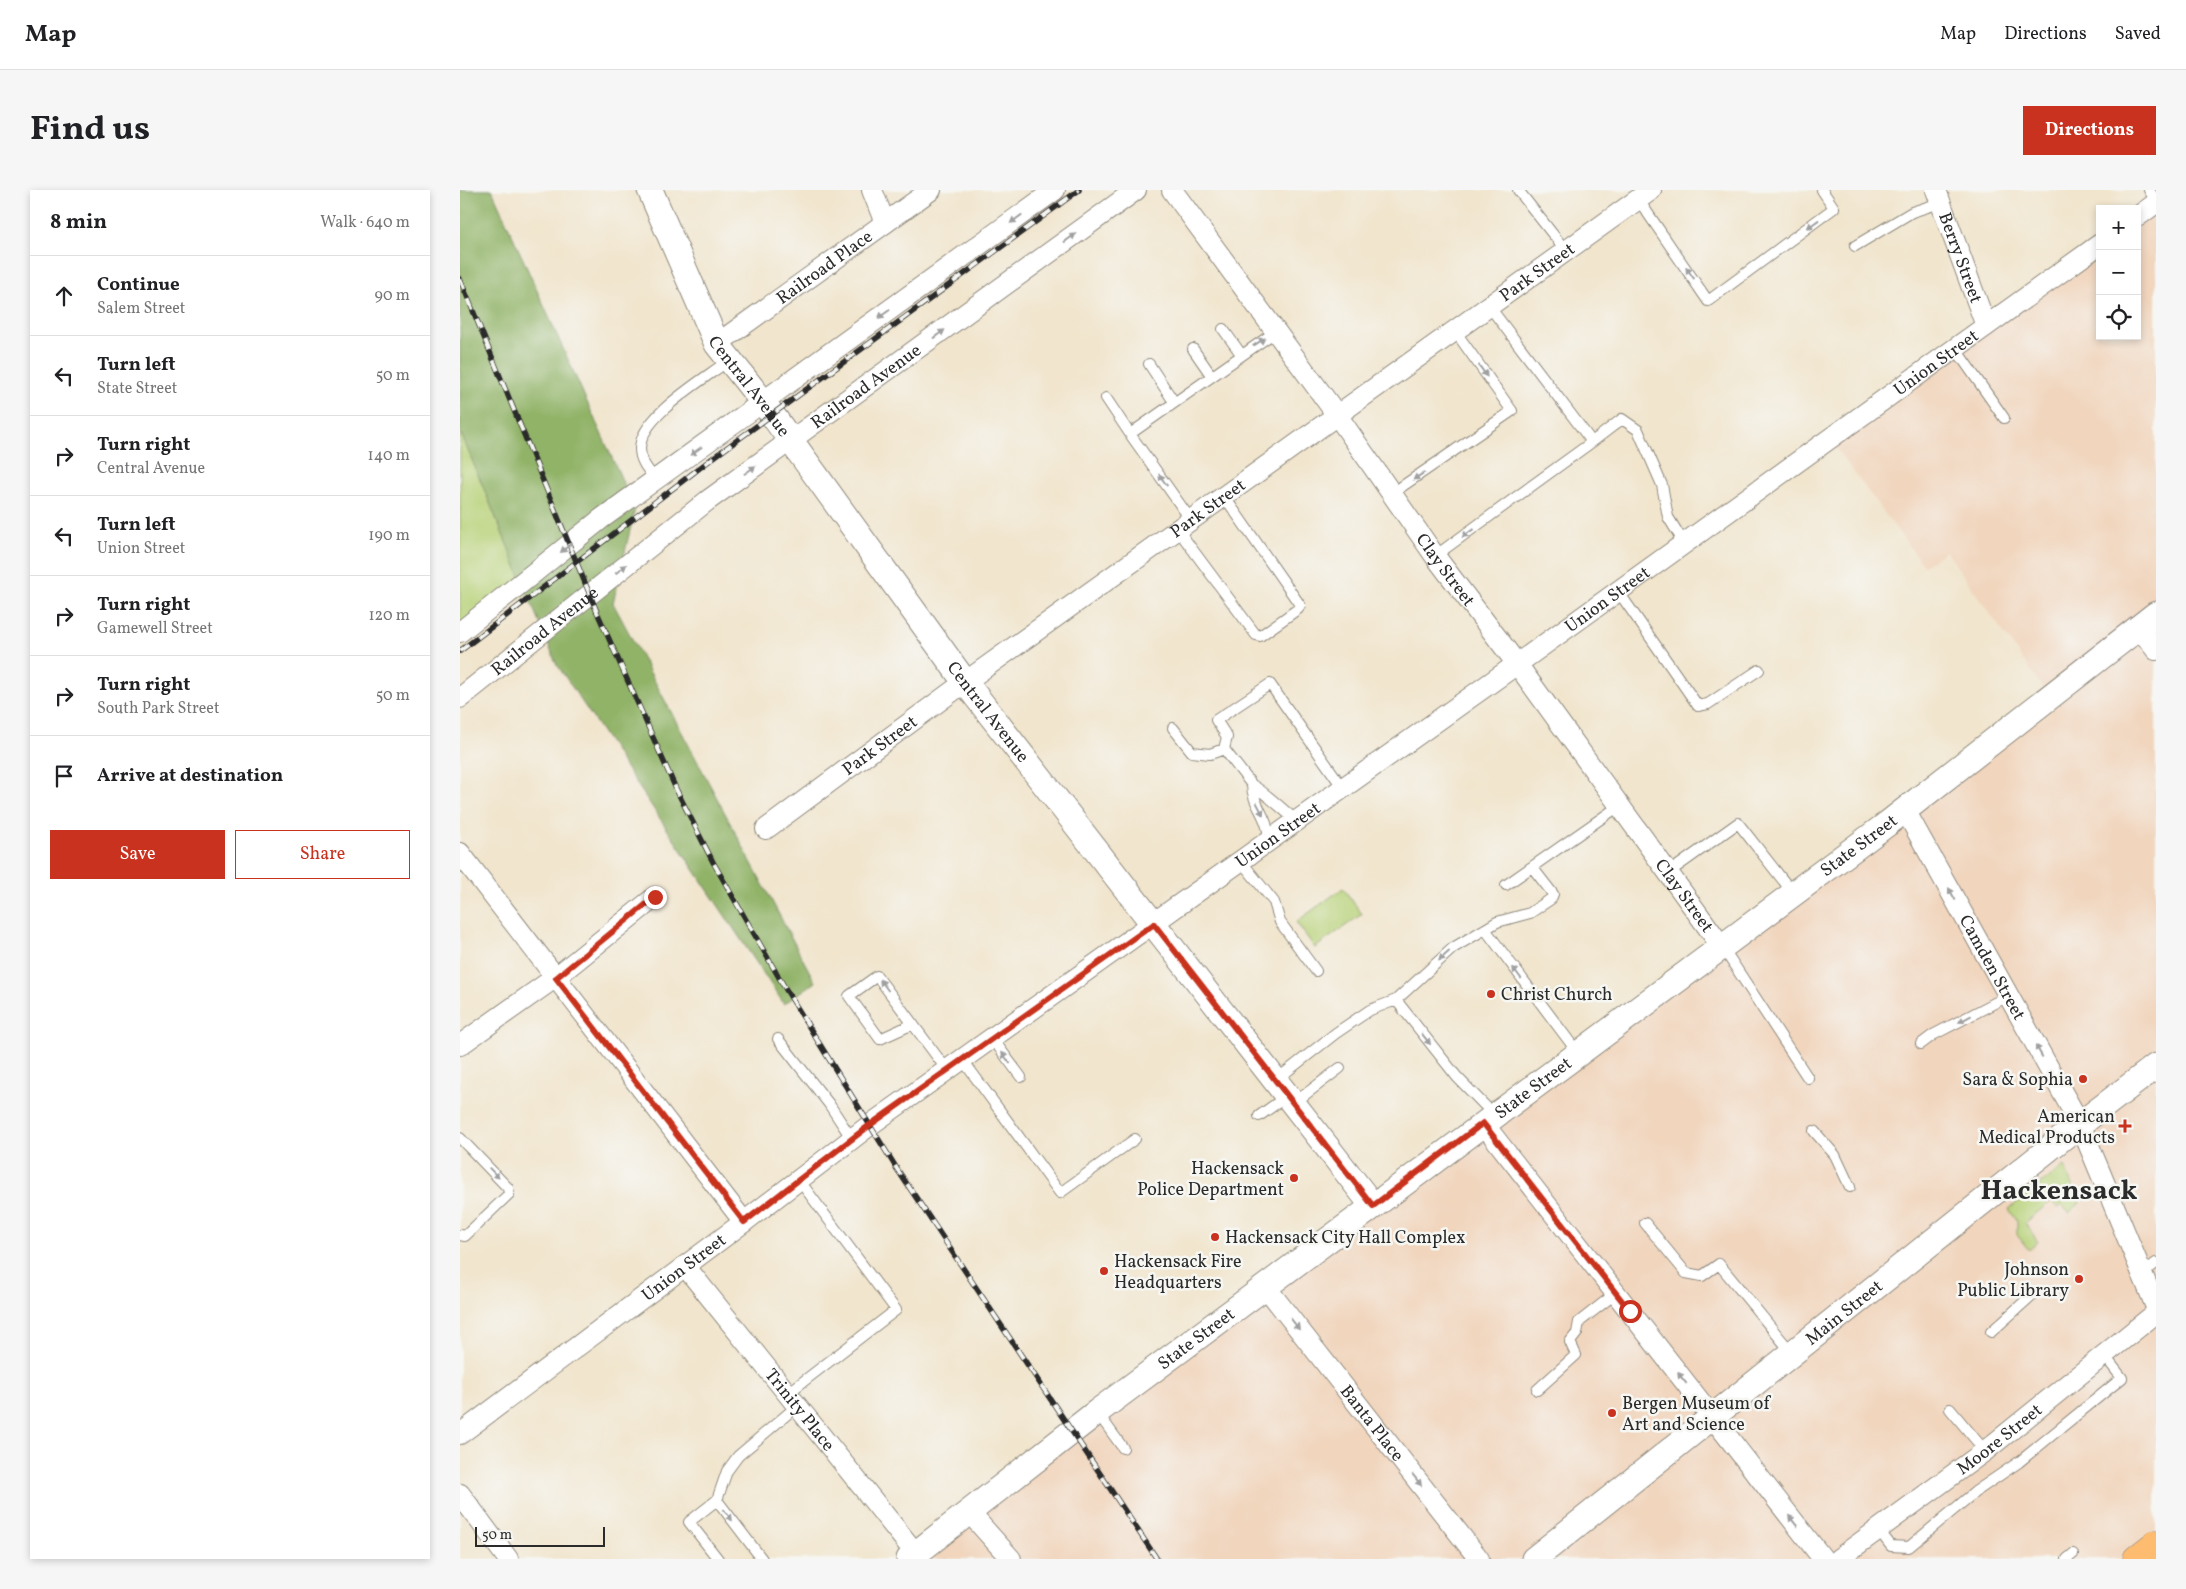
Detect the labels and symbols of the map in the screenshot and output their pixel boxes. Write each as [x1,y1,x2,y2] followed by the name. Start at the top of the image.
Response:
[1931,209,1988,307] street label: Berry Street
[1009,213,1022,223] one-way arrow
[1806,219,1820,229] one-way arrow
[772,225,878,311] street label: Railroad Place
[1063,233,1077,243] one-way arrow
[1495,237,1581,309] street label: Park Street
[1685,266,1695,280] one-way arrow
[877,309,891,319] one-way arrow
[1889,324,1984,403] street label: Union Street
[932,329,946,339] one-way arrow
[701,332,795,443] street label: Central Avenue
[1253,337,1266,347] one-way arrow
[806,339,927,436] street label: Railroad Avenue
[1478,364,1488,378] one-way arrow
[689,446,703,456] one-way arrow
[743,465,757,475] one-way arrow
[1412,471,1425,481] one-way arrow
[1158,473,1168,487] one-way arrow
[1166,474,1251,545] street label: Park Street
[1461,528,1474,538] one-way arrow
[1409,529,1480,612] street label: Clay Street
[559,542,572,553] one-way arrow
[1560,561,1656,639] street label: Union Street
[614,563,627,574] one-way arrow
[486,581,604,682] street label: Railroad Avenue
[940,657,1034,768] street label: Central Avenue
[838,710,923,783] street label: Park Street
[1231,797,1326,875] street label: Union Street
[1256,802,1264,816] one-way arrow
[1816,809,1903,883] street label: State Street
[1648,854,1719,938] street label: Clay Street
[644,886,667,909] route end
[1947,887,1956,901] one-way arrow
[1952,911,2031,1025] street label: Camden Street
[1439,950,1451,962] one-way arrow
[1512,966,1522,980] one-way arrow
[878,979,889,992] one-way arrow
[1501,983,1613,1008] place label: Christ Church
[1485,988,1497,1000] marker: Christ Church
[1958,1015,1972,1023] one-way arrow
[1421,1032,1432,1045] one-way arrow
[2035,1044,2043,1059] one-way arrow
[1001,1052,1012,1065] one-way arrow
[1490,1052,1578,1126] street label: State Street
[1962,1068,2073,1093] place label: Sara & Sophia
[2077,1073,2089,1085] marker: Sara & Sophia
[1979,1105,2115,1151] place label: American Medical Products
[2119,1120,2131,1132] marker: American Medical Products
[1137,1157,1284,1203] place label: Hackensack Police Department
[488,1167,500,1179] one-way arrow
[1288,1172,1300,1184] marker: Hackensack Police Department
[1980,1172,2138,1211] district label: Hackensack
[1225,1226,1465,1251] place label: Hackensack City Hall Complex
[637,1229,732,1308] street label: Union Street
[1209,1231,1221,1243] marker: Hackensack City Hall Complex
[1114,1250,1242,1296] place label: Hackensack Fire Headquarters
[1957,1258,2069,1304] place label: Johnson Public Library
[1098,1265,1110,1277] marker: Hackensack Fire Headquarters
[2073,1273,2085,1285] marker: Johnson Public Library
[1801,1275,1889,1352] street label: Main Street
[1619,1300,1642,1323] route start
[1153,1303,1241,1377] street label: State Street
[1290,1318,1301,1331] one-way arrow
[758,1364,840,1457] street label: Trinity Place
[1677,1371,1687,1385] one-way arrow
[1333,1380,1409,1467] street label: Banta Place
[1622,1392,1771,1438] place label: Bergen Museum of Art and Science
[1952,1399,2048,1482] street label: Moore Street
[1606,1407,1618,1419] marker: Bergen Museum of Art and Science
[1412,1473,1423,1486] one-way arrow
[723,1508,734,1521] one-way arrow
[1788,1514,1798,1527] one-way arrow
[475,1524,605,1547] scale bar

